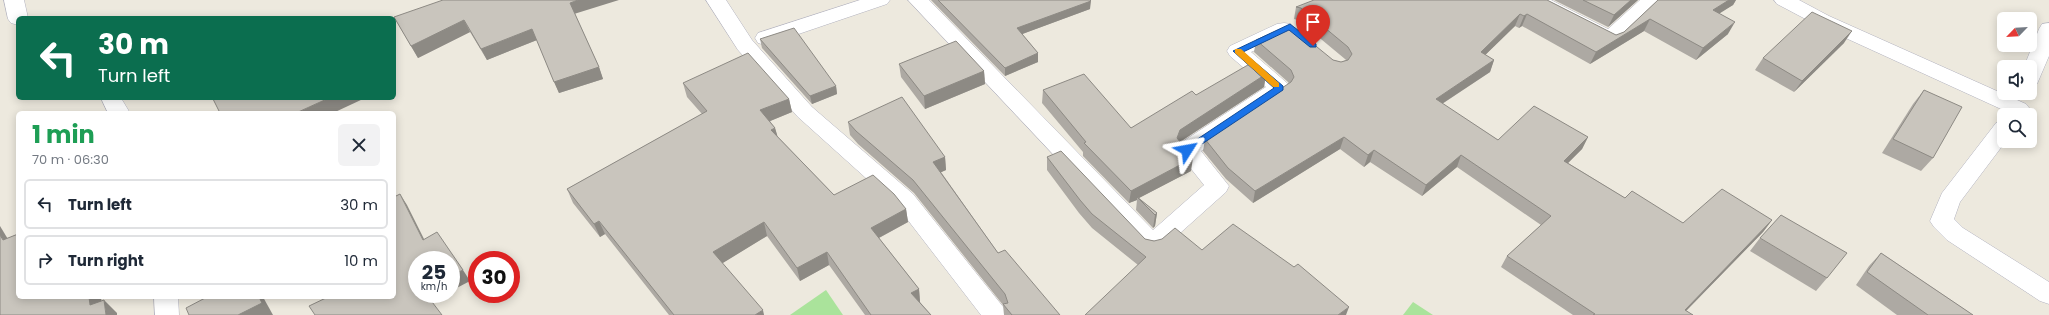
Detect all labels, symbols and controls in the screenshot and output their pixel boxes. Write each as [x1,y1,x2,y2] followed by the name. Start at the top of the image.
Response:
[1296,5,1330,46] pin
[1302,11,1324,33] icon: arrive
[1997,12,2037,52] north arrow
[1997,12,2037,148] map controls
[98,25,169,64] text: 30 m
[32,32,84,84] icon: left
[1997,60,2037,100] button: sound
[98,63,170,88] text: Turn left
[1997,108,2037,148] button: search
[32,118,95,151] text: 1 min
[338,124,380,166] button: close
[1166,129,1208,171] position arrow
[32,150,109,169] text: 70 m · 06:30
[34,193,56,215] icon: left
[68,194,132,215] text: Turn left
[340,194,378,215] text: 30 m
[34,249,56,271] icon: right
[68,250,144,271] text: Turn right
[344,250,378,271] text: 10 m
[468,251,520,303] speed limit sign: 30
[422,258,446,286] text: 25
[421,279,447,294] text: km/h

